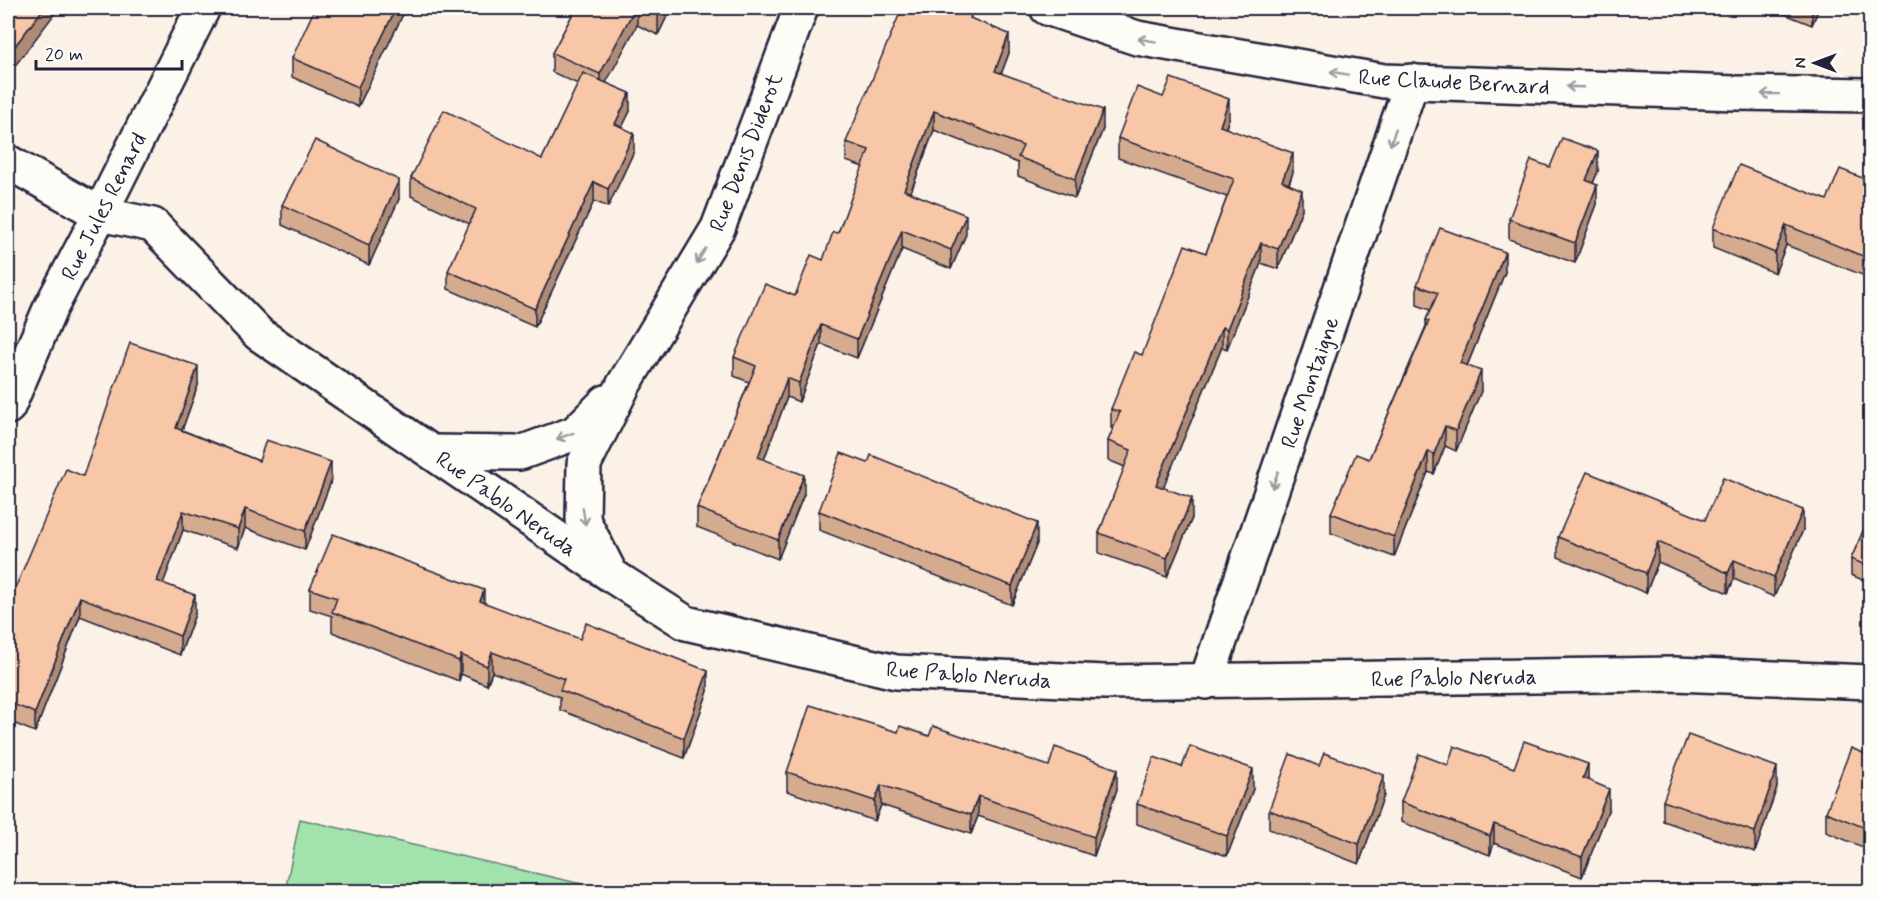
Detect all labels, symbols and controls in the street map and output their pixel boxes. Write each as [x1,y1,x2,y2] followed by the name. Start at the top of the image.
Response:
[36,33,182,71] scale bar
[1785,33,1845,93] north arrow
[1137,34,1157,45] one-way arrow
[45,43,83,67] text: 20 m
[1791,58,1812,68] text: N
[1358,64,1550,102] street label: Rue Claude Bernard
[1330,67,1349,78] one-way arrow
[704,70,790,236] street label: Rue Denis Diderot
[1566,82,1586,93] one-way arrow
[1761,88,1781,100] one-way arrow
[1387,127,1398,146] one-way arrow
[56,128,154,285] street label: Rue Jules Renard
[694,247,706,264] one-way arrow
[1275,313,1347,452] street label: Rue Montaigne
[557,432,575,443] one-way arrow
[430,446,582,564] street label: Rue Pablo Neruda
[1269,470,1280,489] one-way arrow
[579,506,590,526] one-way arrow
[885,656,1053,696] street label: Rue Pablo Neruda
[1371,664,1537,694] street label: Rue Pablo Neruda

